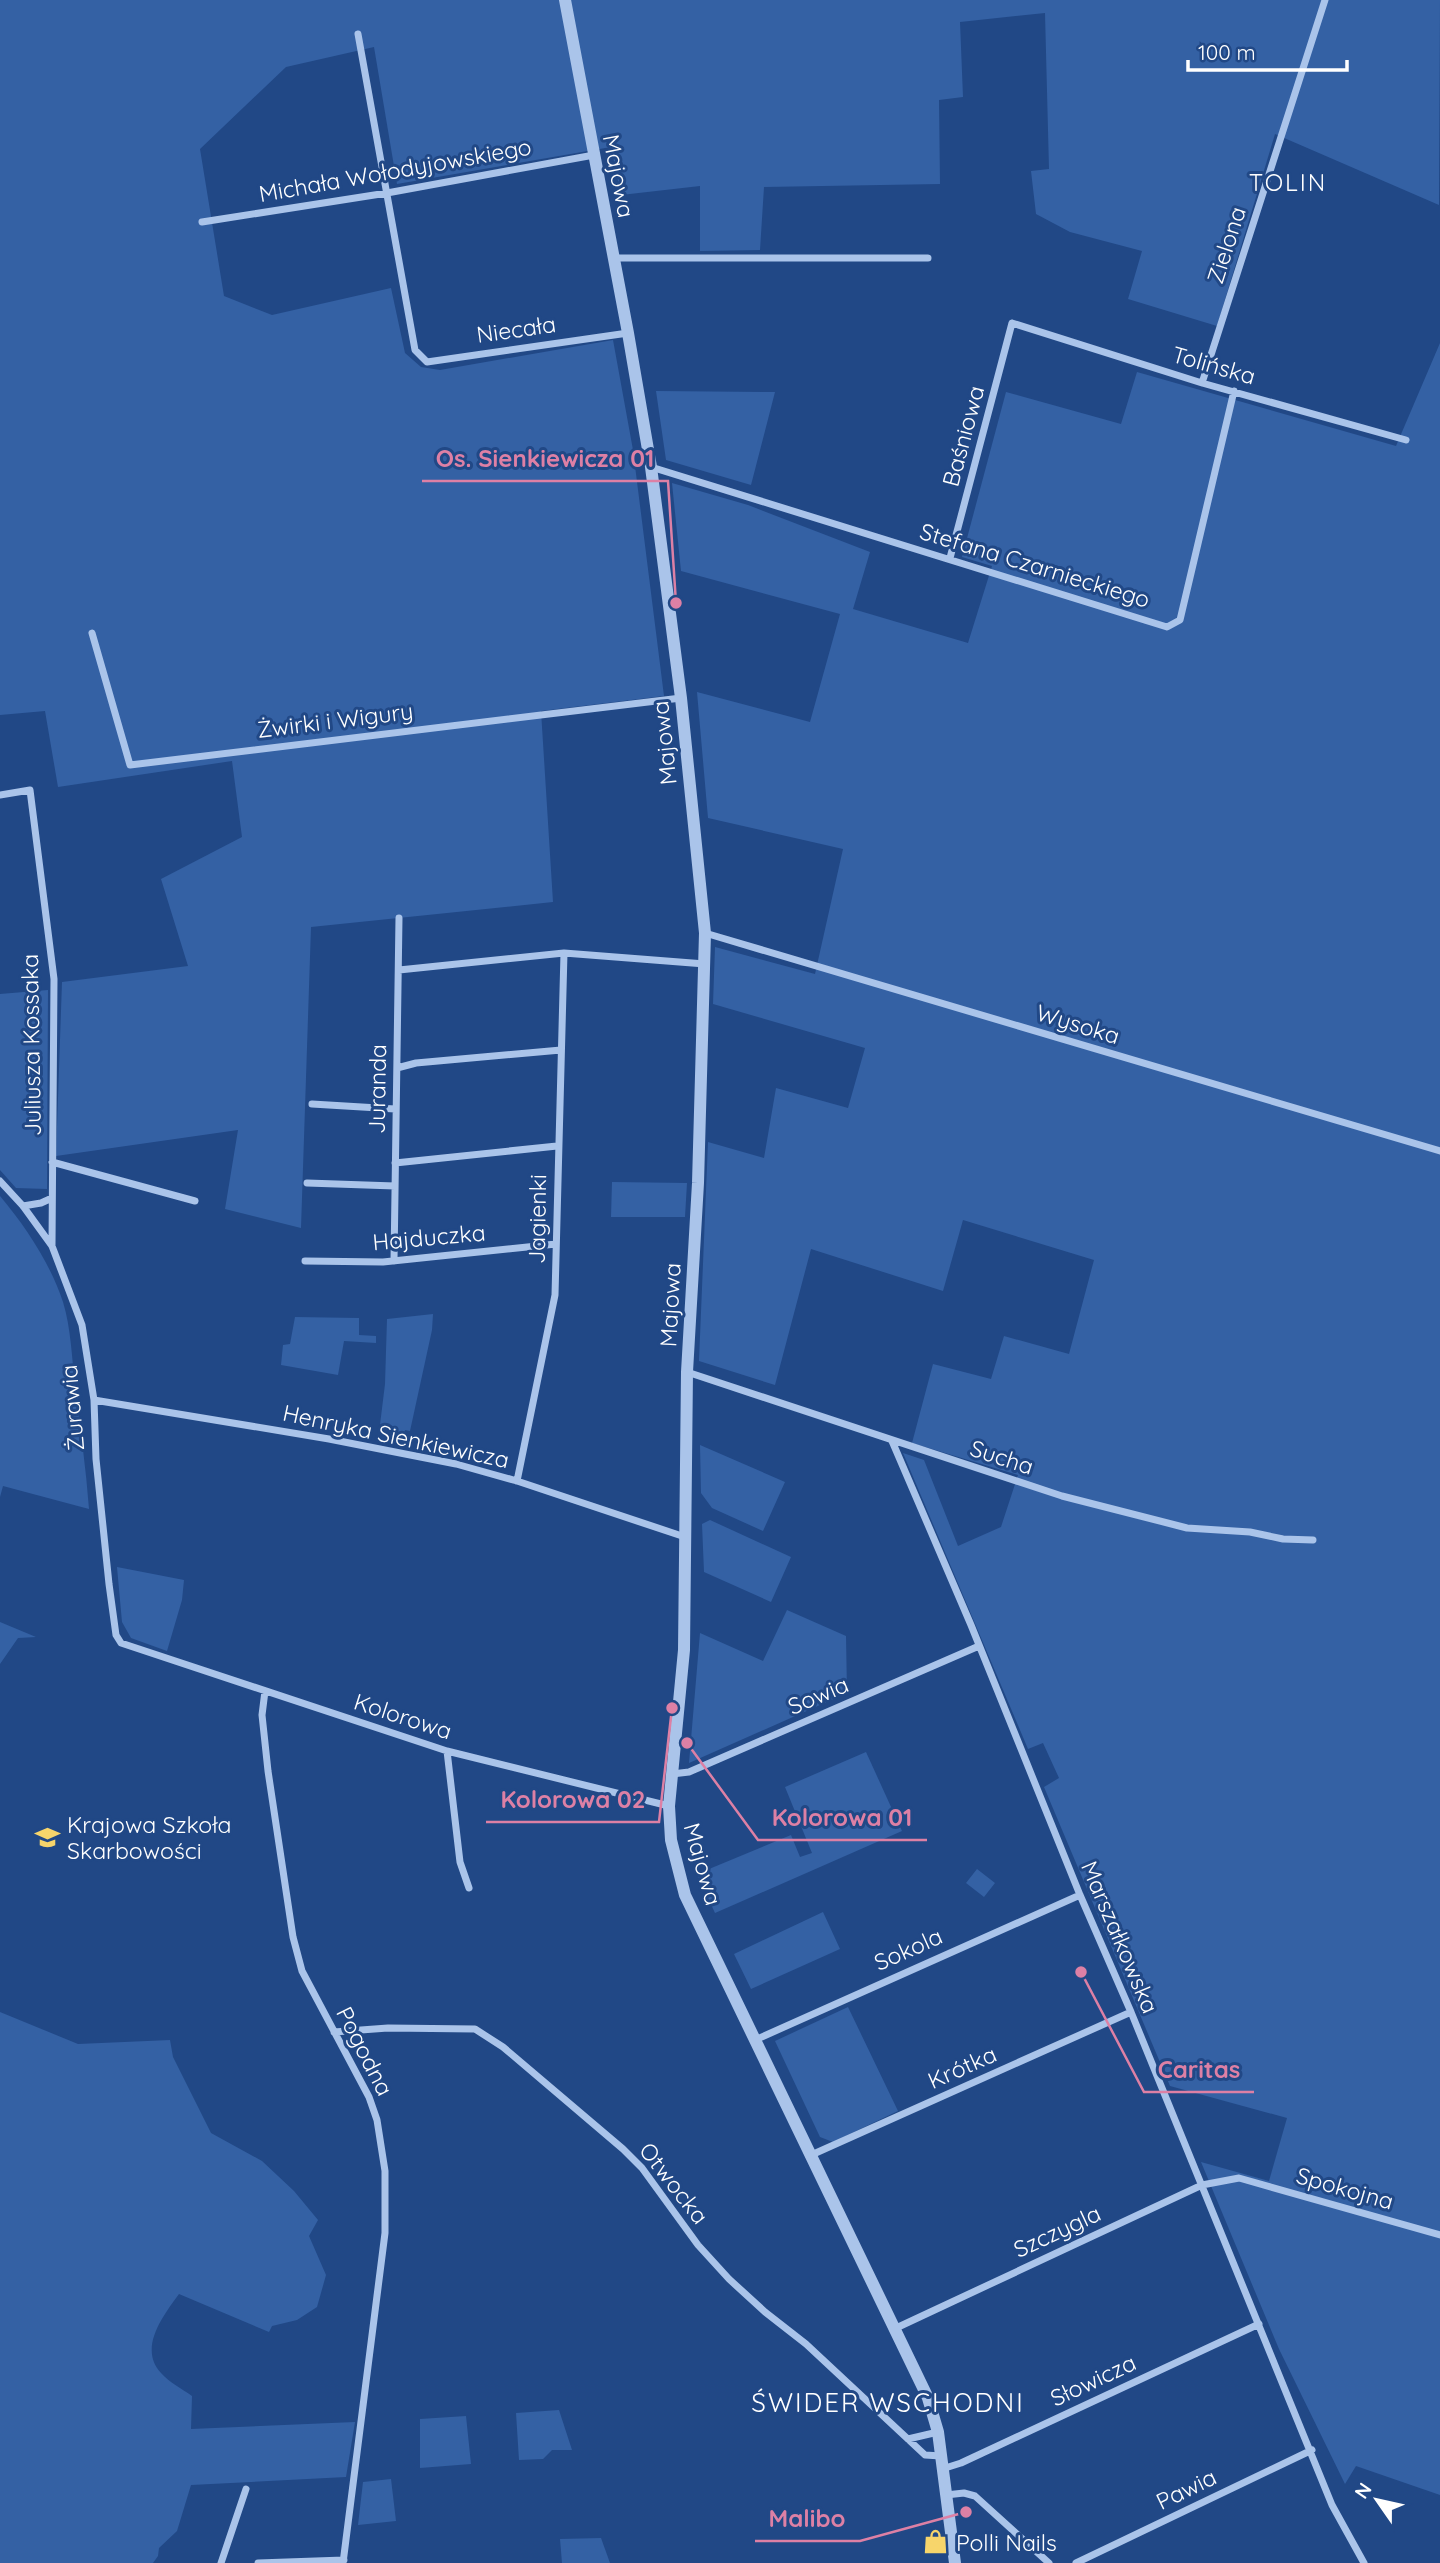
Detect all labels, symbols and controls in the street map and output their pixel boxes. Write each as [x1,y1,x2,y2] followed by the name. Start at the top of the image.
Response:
[1188,28,1347,72] scale bar
[1198,39,1256,65] text: 100 m
[256,132,534,208] street label: Michała Wołodyjowskiego
[597,132,641,220] street label: Majowa
[1249,167,1327,197] district label: TOLIN
[1200,203,1252,287] street label: Zielona
[474,309,558,349] street label: Niecała
[1169,339,1259,391] street label: Tolińska
[936,382,990,490] street label: Baśniowa
[422,436,668,481] callout: Os. Sienkiewicza 01
[436,443,654,473] text: Os. Sienkiewicza 01
[916,516,1154,614] street label: Stefana Czarnieckiego
[255,696,415,744] street label: Żwirki i Wigury
[645,700,683,786] street label: Majowa
[15,954,47,1136] street label: Juliusza Kossaka
[1033,998,1123,1050] street label: Wysoka
[362,1044,392,1134] street label: Juranda
[522,1174,552,1264] street label: Jagienki
[371,1218,487,1256] street label: Hajduczka
[653,1262,687,1348] street label: Majowa
[54,1364,90,1452] street label: Żurawia
[280,1398,512,1474] street label: Henryka Sienkiewicza
[967,1433,1037,1481] street label: Sucha
[783,1669,853,1721] street label: Sowia
[350,1687,456,1745] street label: Kolorowa
[486,1777,659,1822] callout: Kolorowa 02
[501,1784,645,1814] text: Kolorowa 02
[758,1795,927,1840] callout: Kolorowa 01
[772,1802,912,1832] text: Kolorowa 01
[67,1810,231,1865] place label: Krajowa Szkoła Skarbowości
[677,1819,729,1909] street label: Majowa
[33,1823,61,1851] school or university icon: Krajowa Szkoła Skarbowości
[1075,1856,1165,2018] street label: Marszałkowska
[869,1921,947,1977] street label: Sokola
[330,2002,400,2100] street label: Pogodna
[923,2039,1001,2095] street label: Krótka
[1144,2047,1254,2092] callout: Caritas
[1158,2054,1240,2084] text: Caritas
[633,2136,715,2230] street label: Otwocka
[1293,2160,1397,2216] street label: Spokojna
[1009,2198,1105,2264] street label: Szczygla
[1046,2348,1140,2412] street label: Słowicza
[751,2386,1025,2419] district label: ŚWIDER WSCHODNI
[1151,2462,1221,2516] street label: Pawia
[1342,2465,1412,2535] north arrow
[1349,2478,1377,2503] text: N
[755,2496,860,2541] callout: Malibo
[769,2503,845,2533] text: Malibo
[922,2528,950,2556] shop icon: Polli Nails
[956,2528,1057,2557] place label: Polli Nails

